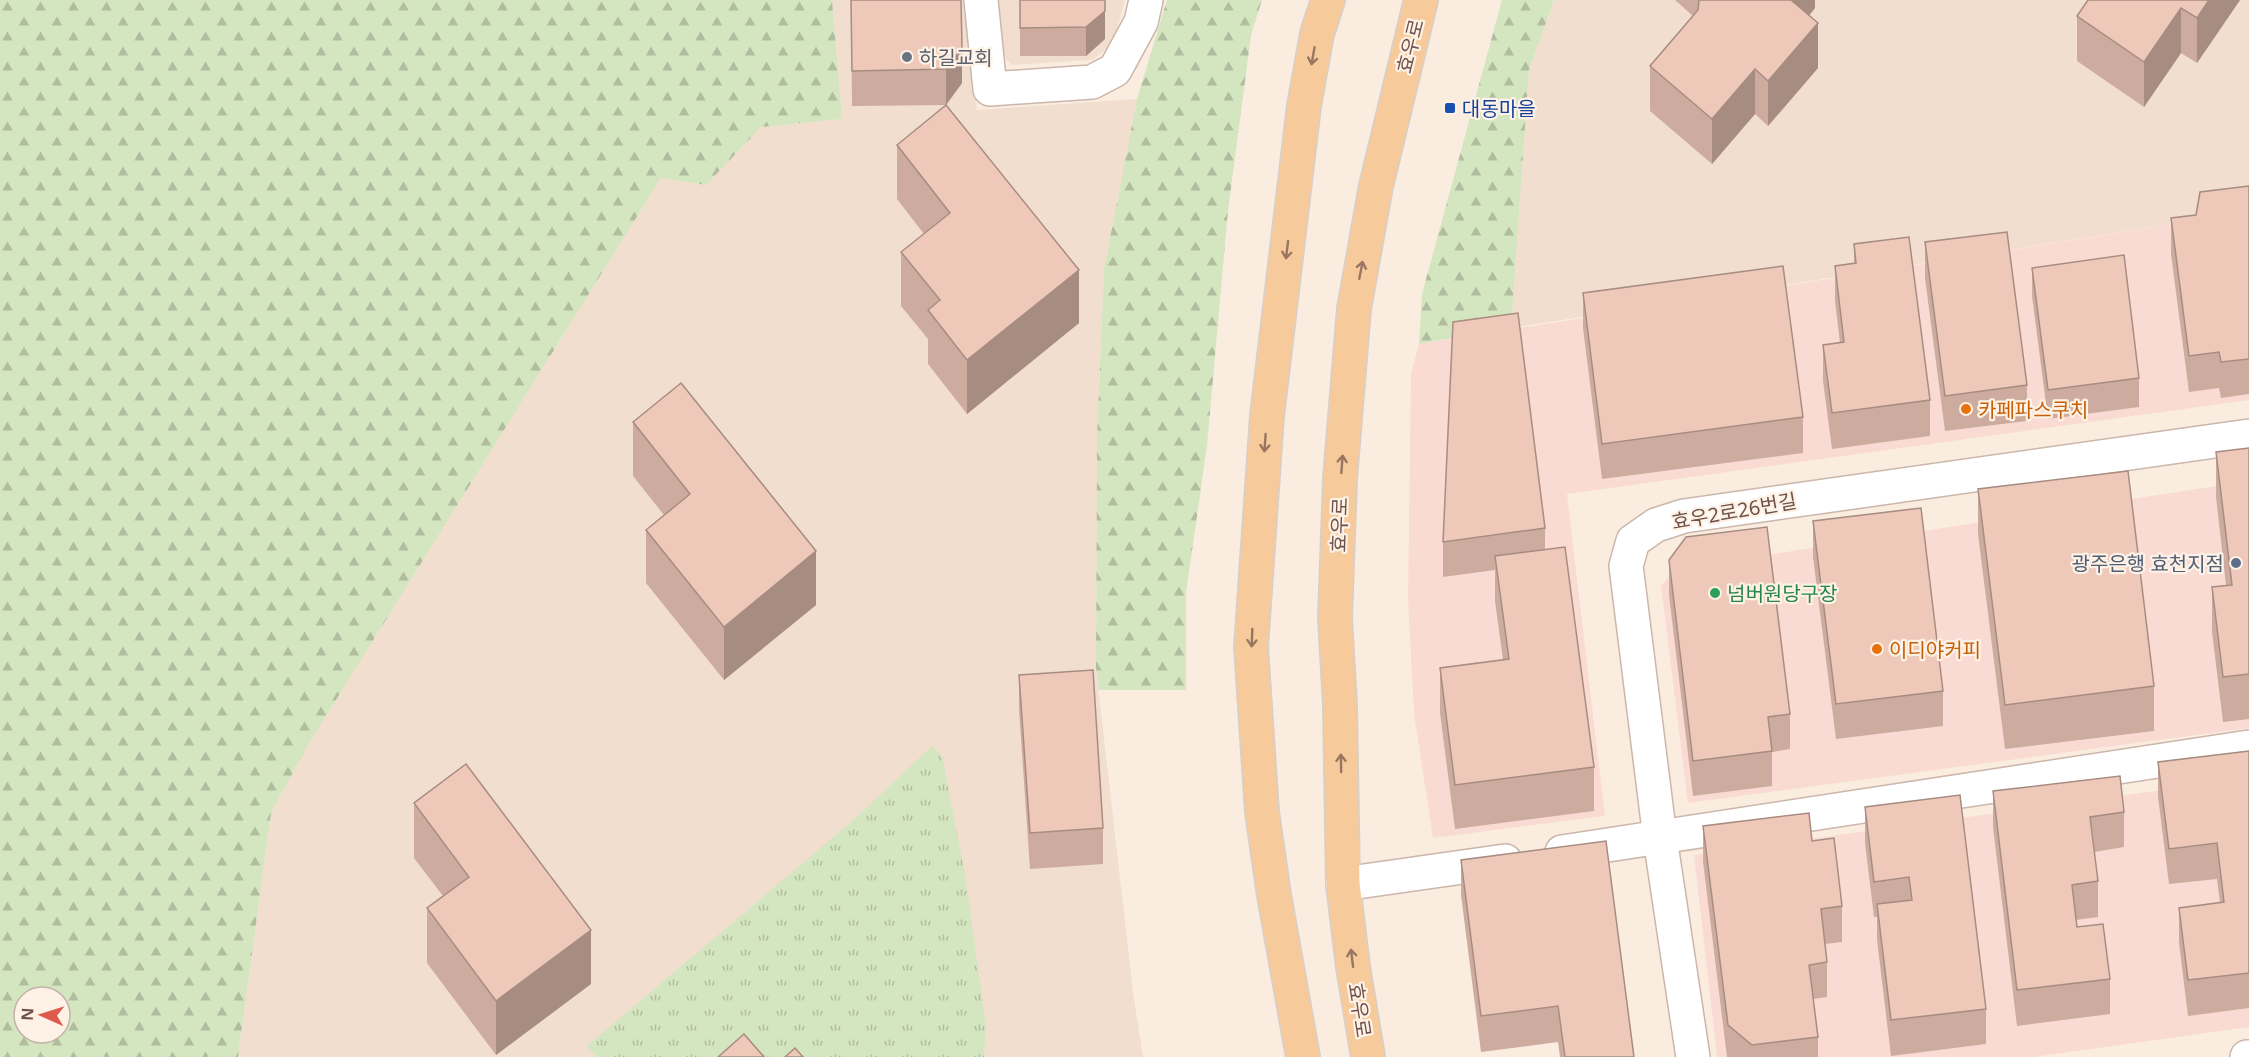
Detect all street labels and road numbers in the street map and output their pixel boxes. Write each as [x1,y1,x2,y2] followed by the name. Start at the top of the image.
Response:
[1390,16,1430,76] street label: 효우로
[1669,487,1799,535] street label: 효우2로26번길
[1325,497,1353,553] street label: 효우로
[1342,981,1378,1039] street label: 효우로

